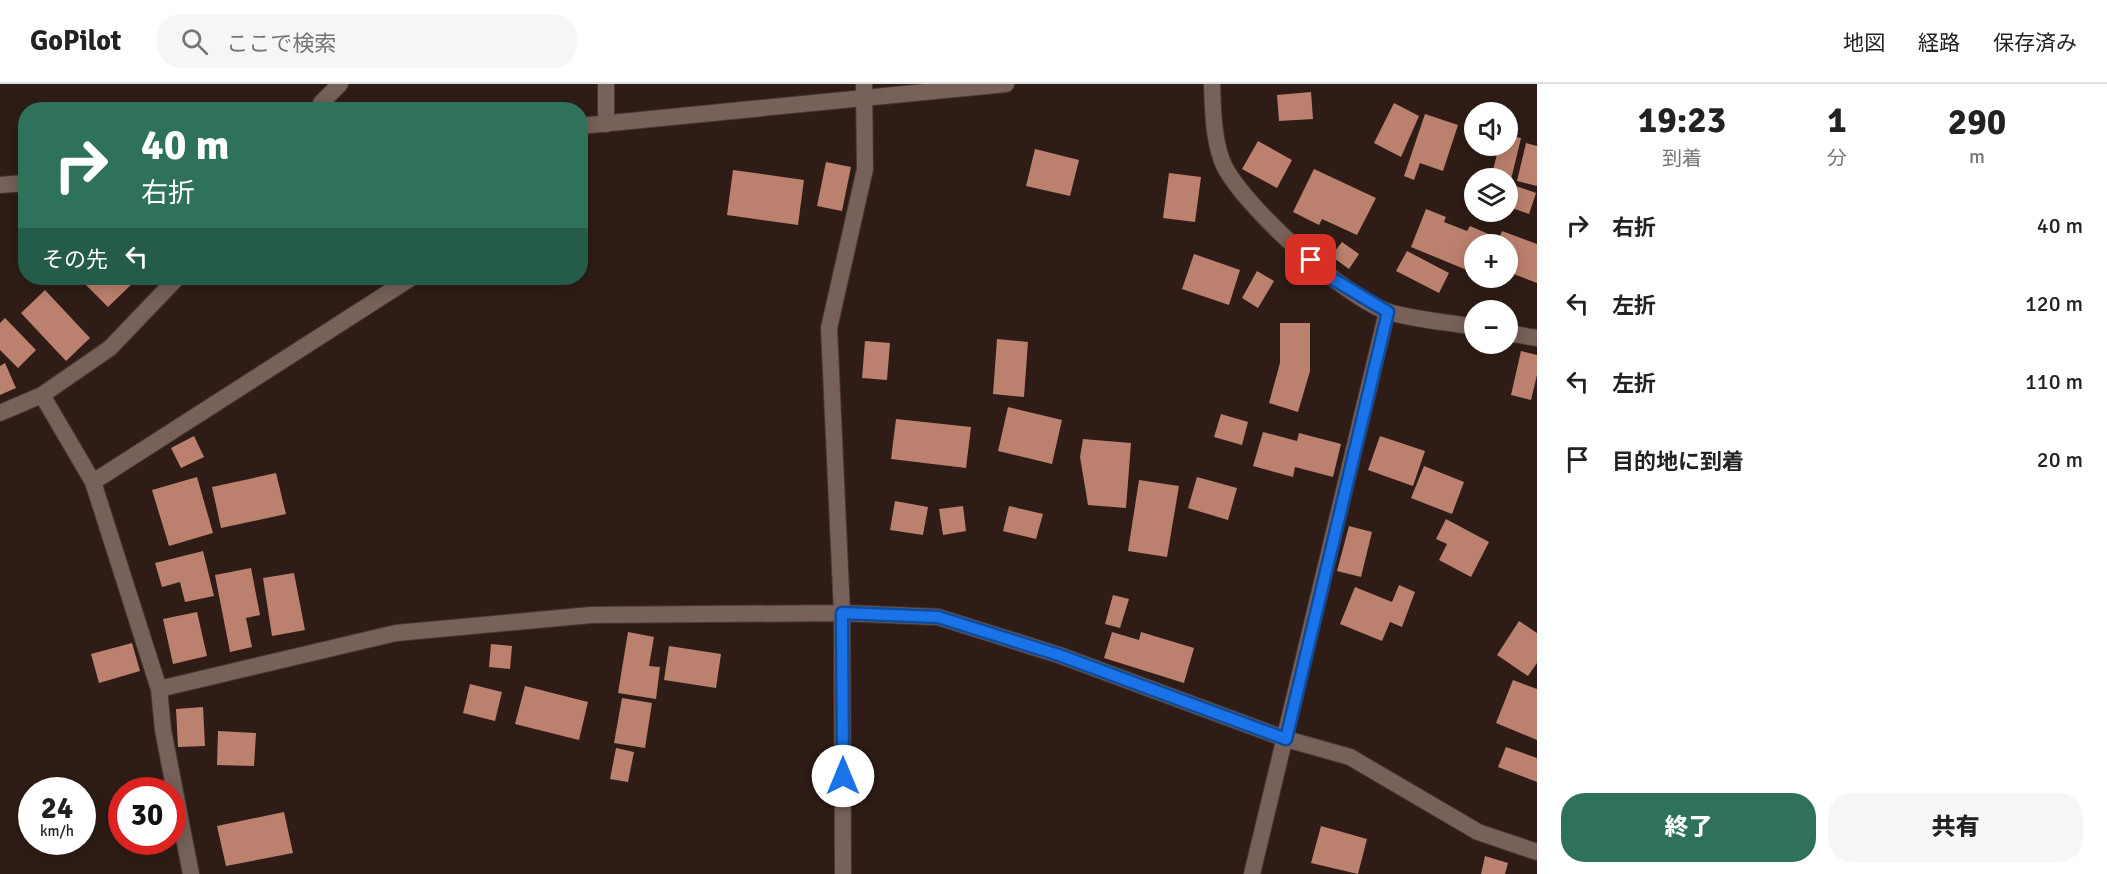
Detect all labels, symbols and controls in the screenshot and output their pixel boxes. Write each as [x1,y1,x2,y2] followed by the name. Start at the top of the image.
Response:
[157,14,577,68] search box
[30,24,121,58] text: GoPilot
[178,25,211,58] icon: search
[226,30,336,57] text: ここで検索
[1843,30,1885,56] text: 地図
[1918,30,1960,56] text: 経路
[1993,30,2077,56] text: 保存済み
[1638,98,1726,143] text: 19:23
[1827,98,1847,143] text: 1
[1948,100,2006,145] text: 290
[1464,102,1518,354] map controls
[1464,102,1518,156] button: sound
[141,120,230,171] text: 40 m
[42,126,120,204] icon: right
[1969,144,1985,169] text: m
[1662,146,1702,171] text: 到着
[1827,146,1847,171] text: 分
[1464,168,1518,222] button: layers
[141,177,195,210] text: 右折
[1561,209,1594,242] icon: right
[2037,212,2083,239] text: 40 m
[1612,214,1656,241] text: 右折
[1285,234,1336,285] pin
[1464,234,1518,288] button: +
[120,240,153,273] icon: left
[1294,243,1327,276] icon: arrive
[42,246,108,273] text: その先
[1561,287,1594,320] icon: left
[2025,290,2083,317] text: 120 m
[1612,292,1656,319] text: 左折
[1464,300,1518,354] button: −
[1561,365,1594,398] icon: left
[2025,368,2083,395] text: 110 m
[1612,370,1656,397] text: 左折
[1561,443,1594,476] icon: arrive
[2037,446,2083,473] text: 20 m
[1612,448,1744,475] text: 目的地に到着
[811,744,875,808] position arrow
[108,777,186,855] speed limit sign: 30
[41,790,73,827] text: 24
[1561,793,1816,862] button: 終了
[1828,793,2083,862] button: 共有
[40,822,74,840] text: km/h

